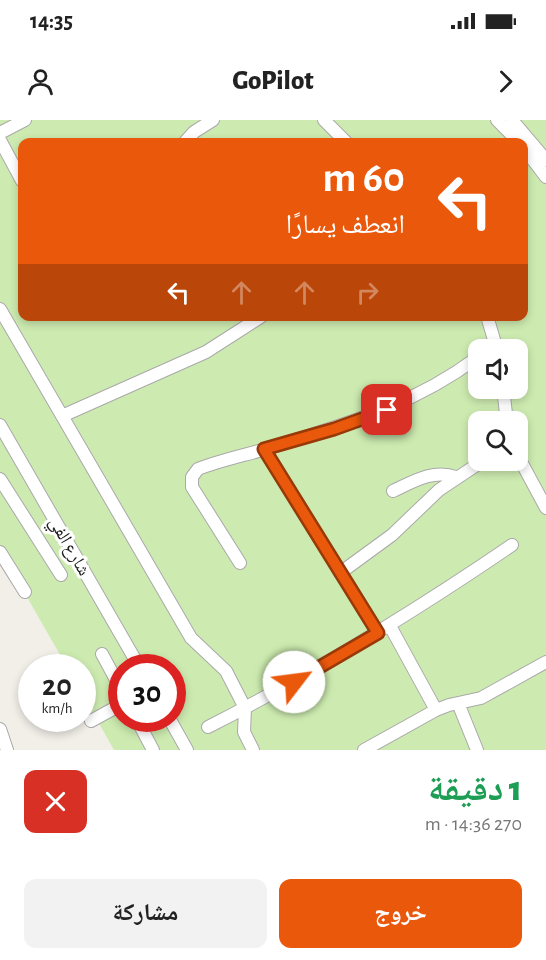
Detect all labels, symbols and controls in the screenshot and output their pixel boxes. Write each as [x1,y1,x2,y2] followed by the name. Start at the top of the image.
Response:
[30,10,73,32] text: 14:35
[24,65,57,98] icon: person
[489,65,522,98] icon: forward
[232,67,314,94] text: GoPilot
[323,157,405,199] text: 60 m
[426,162,504,240] icon: left
[286,211,405,238] text: انعطف يسارًا
[162,276,195,309] icon: left
[225,276,258,309] icon: ahead
[288,276,321,309] icon: ahead
[351,276,384,309] icon: right
[468,339,528,471] map controls
[468,339,528,399] button: sound
[361,384,412,435] pin
[370,393,403,426] icon: arrive
[468,411,528,471] button: search
[41,514,93,581] street label: شارع الفي
[262,650,326,714] position arrow
[108,654,186,732] speed limit sign: 30
[42,671,72,701] text: 20
[42,701,72,716] text: km/h
[24,770,87,833] button: close
[428,771,522,807] text: 1 دقيقة
[425,814,522,834] text: 270 m · 14:36
[24,879,267,948] button: مشاركة
[279,879,522,948] button: خروج

